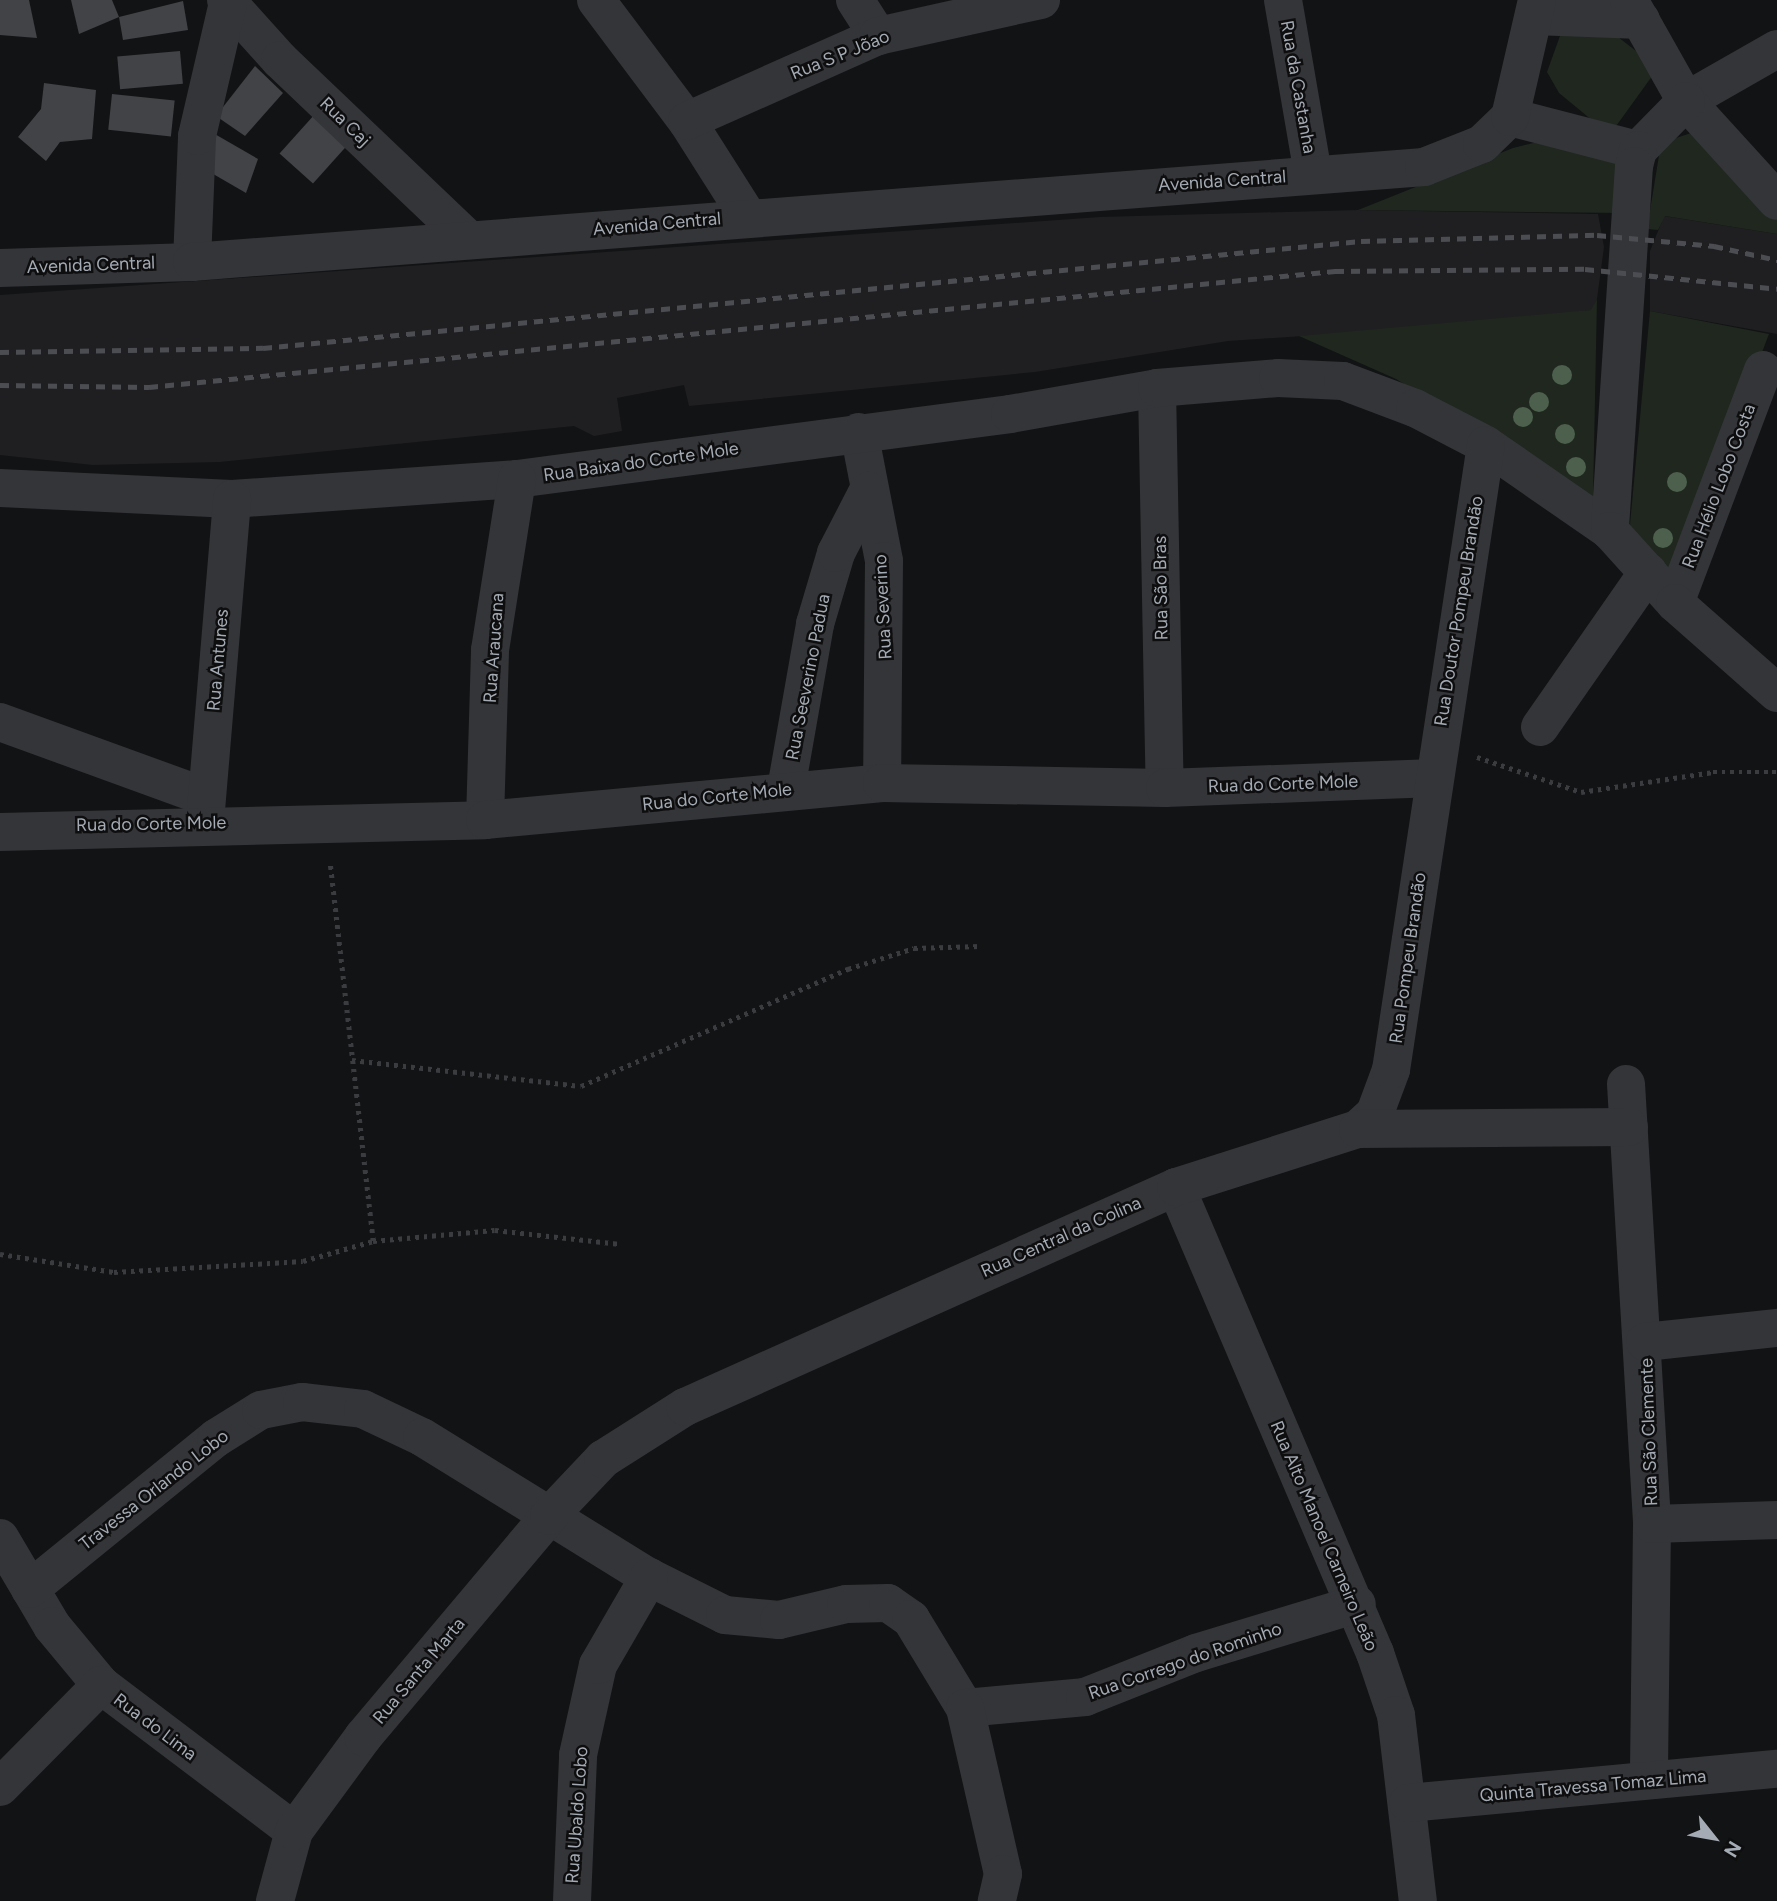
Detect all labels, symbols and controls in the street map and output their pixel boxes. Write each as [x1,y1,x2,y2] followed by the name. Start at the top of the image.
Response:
[1276,19,1320,155] street label: Rua da Castanha
[787,25,893,85] street label: Rua S P Jõao
[315,93,375,151] street label: Rua Caj
[1157,166,1287,196] street label: Avenida Central
[592,208,722,240] street label: Avenida Central
[27,252,155,278] street label: Avenida Central
[1678,401,1760,571] street label: Rua Hélio Lobo Costa
[542,438,740,486] street label: Rua Baixa do Corte Mole
[1430,494,1488,728] street label: Rua Doutor Pompeu Brandão
[1149,535,1173,641] street label: Rua São Bras
[869,554,897,660] street label: Rua Severino
[479,592,509,704] street label: Rua Araucana
[781,592,835,762] street label: Rua Seeverino Padua
[203,608,233,712] street label: Rua Antunes
[1207,771,1359,797] street label: Rua do Corte Mole
[641,778,793,816] street label: Rua do Corte Mole
[76,812,226,836] street label: Rua do Corte Mole
[1385,871,1431,1045] street label: Rua Pompeu Brandão
[977,1192,1145,1282] street label: Rua Central da Colina
[1636,1357,1662,1507] street label: Rua São Clemente
[1266,1418,1382,1654] street label: Rua Alto Manoel Carneiro Leão
[75,1425,233,1555] street label: Travessa Orlando Lobo
[368,1613,470,1729] street label: Rua Santa Marta
[1086,1618,1284,1704] street label: Rua Corrego do Rominho
[109,1689,201,1765] street label: Rua do Lima
[561,1746,593,1884] street label: Rua Ubaldo Lobo
[1479,1765,1707,1807] street label: Quinta Travessa Tomaz Lima
[1679,1803,1749,1873] north arrow
[1719,1837,1746,1861] text: N

